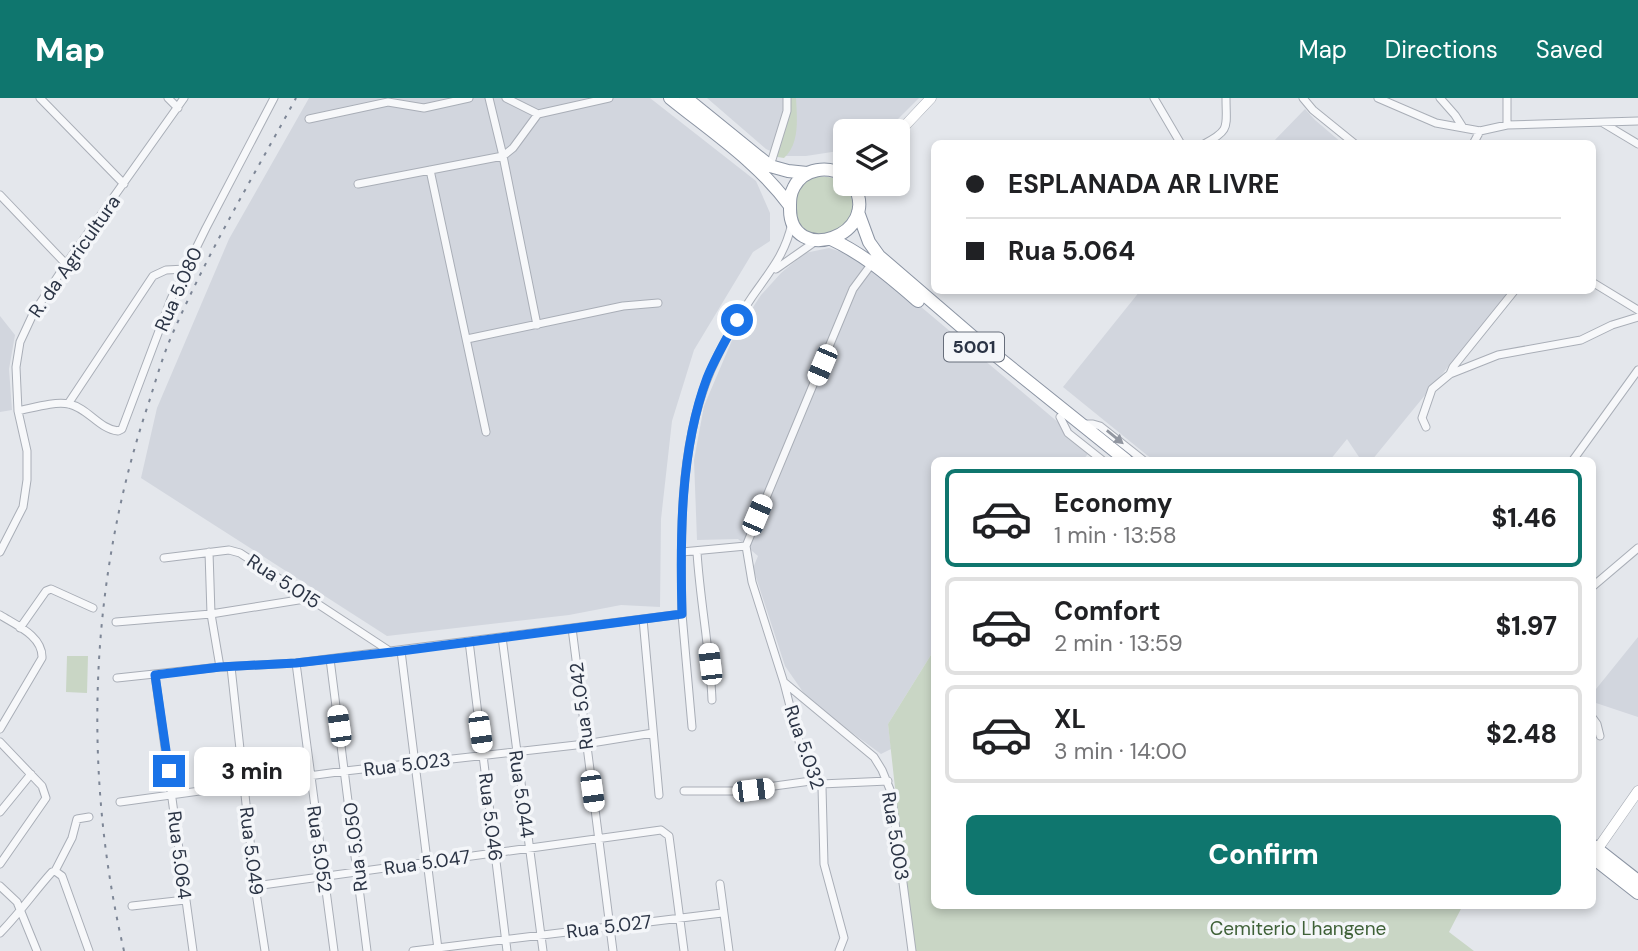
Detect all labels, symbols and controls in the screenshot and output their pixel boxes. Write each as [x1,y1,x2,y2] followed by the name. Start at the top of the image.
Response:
[35,28,105,71] text: Map
[1299,34,1347,65] text: Map
[1385,34,1498,65] text: Directions
[1536,34,1603,65] text: Saved
[833,119,910,196] map controls
[833,119,910,196] button: layers
[1008,167,1279,201] text: ESPLANADA AR LIVRE
[23,190,126,322] street label: R. da Agricultura
[1008,234,1135,268] text: Rua 5.064
[149,243,208,335] street label: Rua 5.080
[721,304,753,336] route start
[944,332,1004,362] road number: 5001
[805,342,840,388] car
[1105,430,1123,445] one-way arrow
[1054,486,1172,520] text: Economy
[970,487,1033,550] icon: car
[740,492,775,538] car
[1491,501,1557,535] text: $1.46
[1054,520,1177,550] text: 1 min · 13:58
[242,548,325,614] street label: Rua 5.015
[1054,594,1160,628] text: Comfort
[970,595,1033,658] icon: car
[1495,609,1557,643] text: $1.97
[1054,628,1183,658] text: 2 min · 13:59
[698,642,723,686] car
[564,661,599,751] street label: Rua 5.042
[778,702,831,793] street label: Rua 5.032
[1054,702,1086,736] text: XL
[970,703,1033,766] icon: car
[326,704,353,748] car
[467,710,494,754] car
[1486,717,1557,751] text: $2.48
[1054,736,1187,766] text: 3 min · 14:00
[194,746,309,796] callout: 3 min
[362,747,452,782] street label: Rua 5.023
[503,749,540,839] street label: Rua 5.044
[153,755,185,787] route end
[221,756,283,786] text: 3 min
[579,769,606,813] car
[473,772,508,863] street label: Rua 5.046
[731,777,776,803] car
[876,790,915,882] street label: Rua 5.003
[338,801,373,893] street label: Rua 5.050
[301,804,338,894] street label: Rua 5.052
[234,806,269,897] street label: Rua 5.049
[162,810,197,901] street label: Rua 5.064
[966,815,1561,895] button: Confirm
[382,844,472,881] street label: Rua 5.047
[565,909,653,944] street label: Rua 5.027
[1210,916,1386,941] park label: Cemiterio Lhangene

